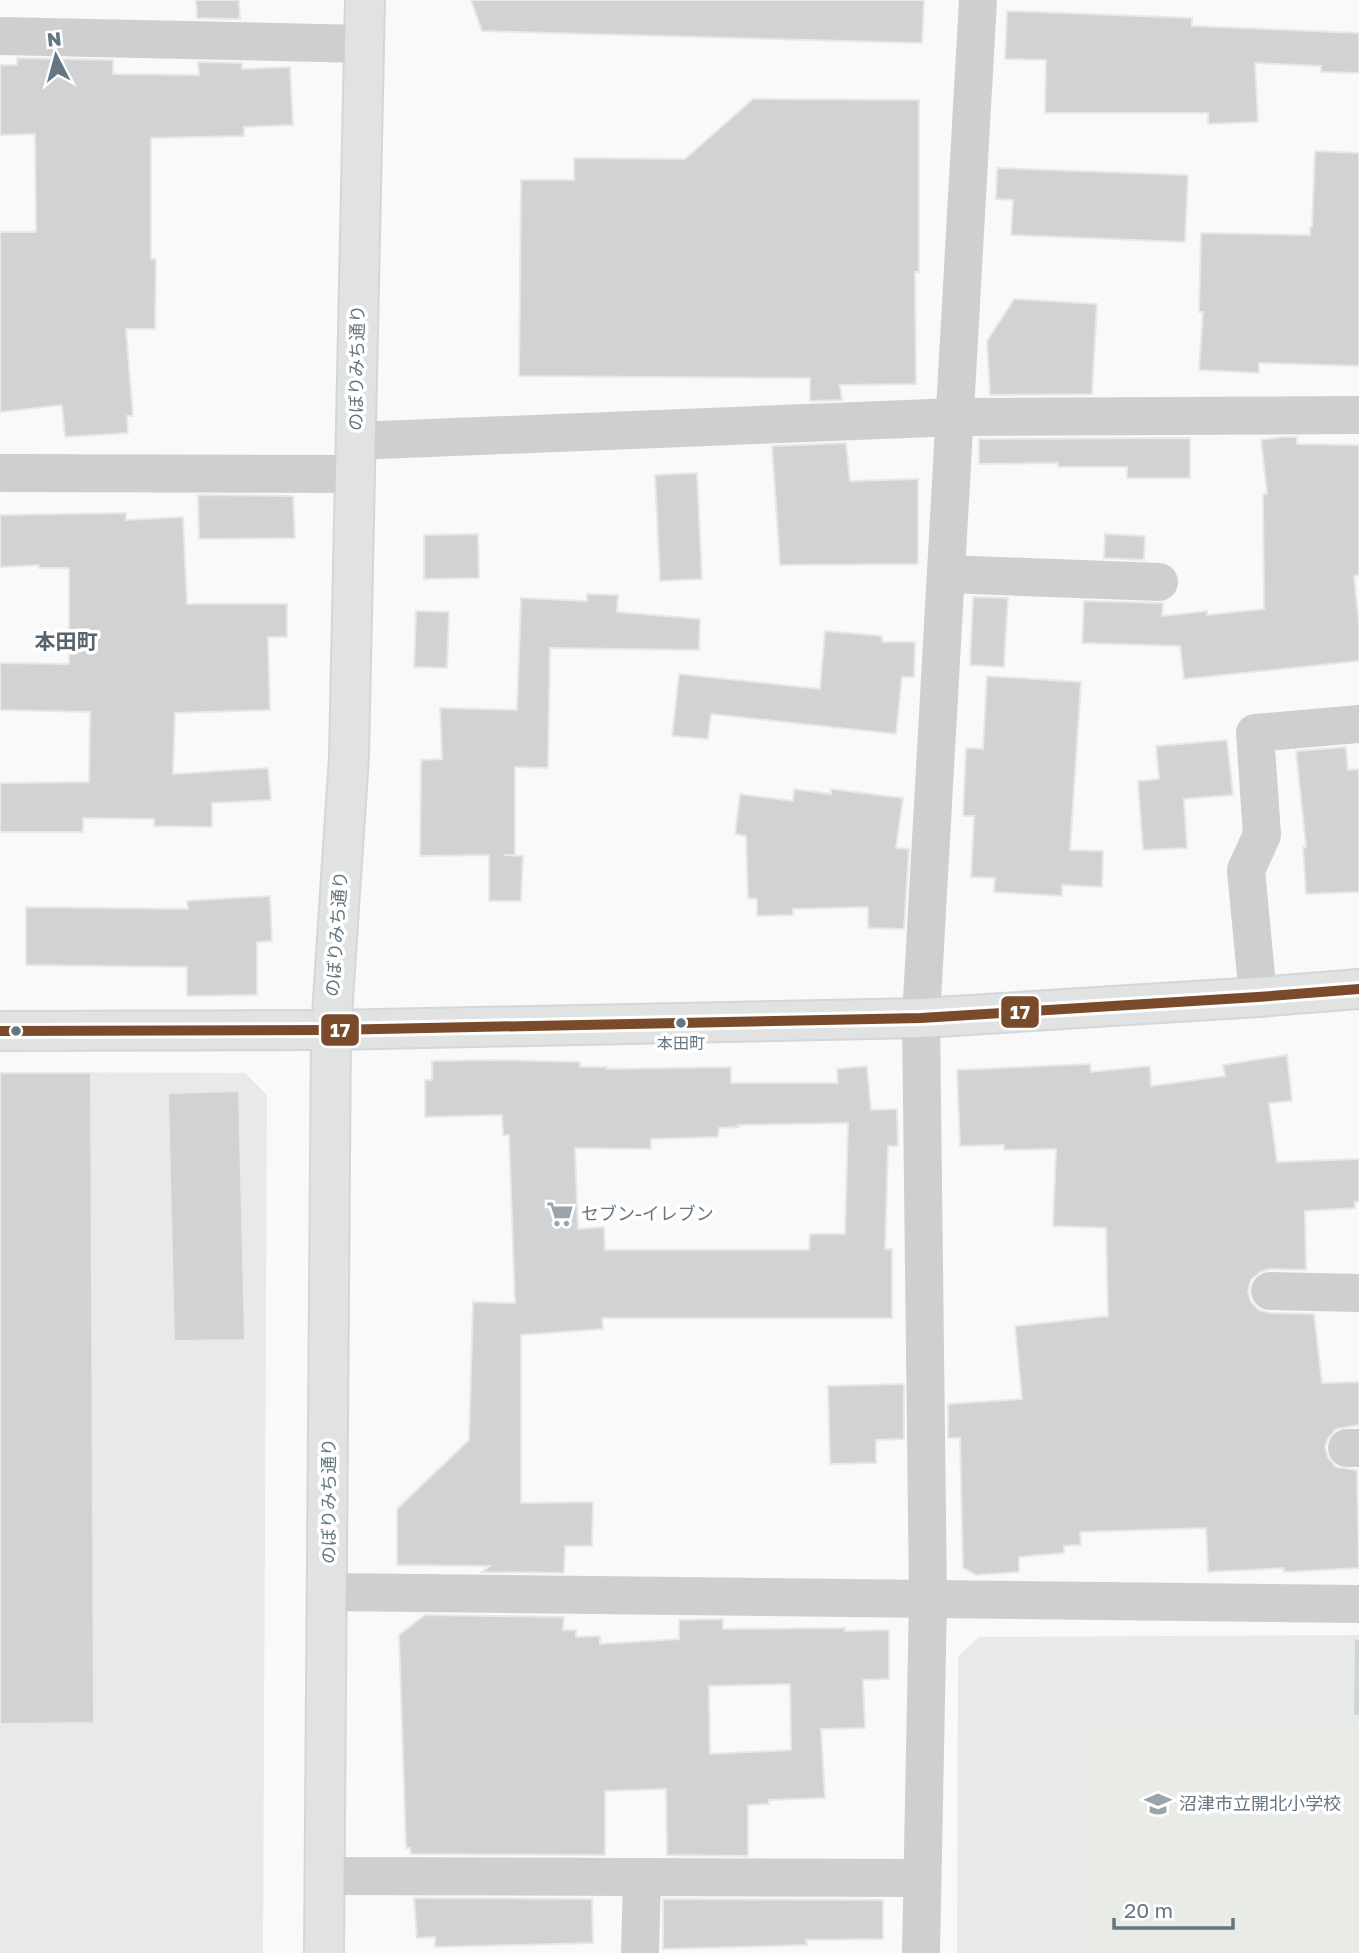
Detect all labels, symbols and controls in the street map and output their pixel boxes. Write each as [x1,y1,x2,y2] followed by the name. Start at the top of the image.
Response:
[21,21,91,91] north arrow
[46,26,63,51] text: N
[344,305,368,431] street label: のぼりみち通り
[35,628,98,654] district label: 本田町
[321,870,351,998] street label: のぼりみち通り
[1000,995,1040,1029] line badge: 17
[1010,1000,1030,1023] text: 17
[320,1013,360,1047] line badge: 17
[674,1016,688,1030] marker: 本田町
[330,1018,350,1041] text: 17
[9,1024,23,1038] unlabelled marker
[657,1033,705,1053] place label: 本田町
[545,1199,575,1229] supermarket icon: セブン-イレブン
[581,1202,714,1224] place label: セブン-イレブン
[317,1438,339,1564] street label: のぼりみち通り
[1143,1789,1173,1819] school or university icon: 沼津市立開北小学校
[1179,1792,1341,1814] place label: 沼津市立開北小学校
[1114,1886,1233,1930] scale bar
[1124,1897,1173,1923] text: 20 m

